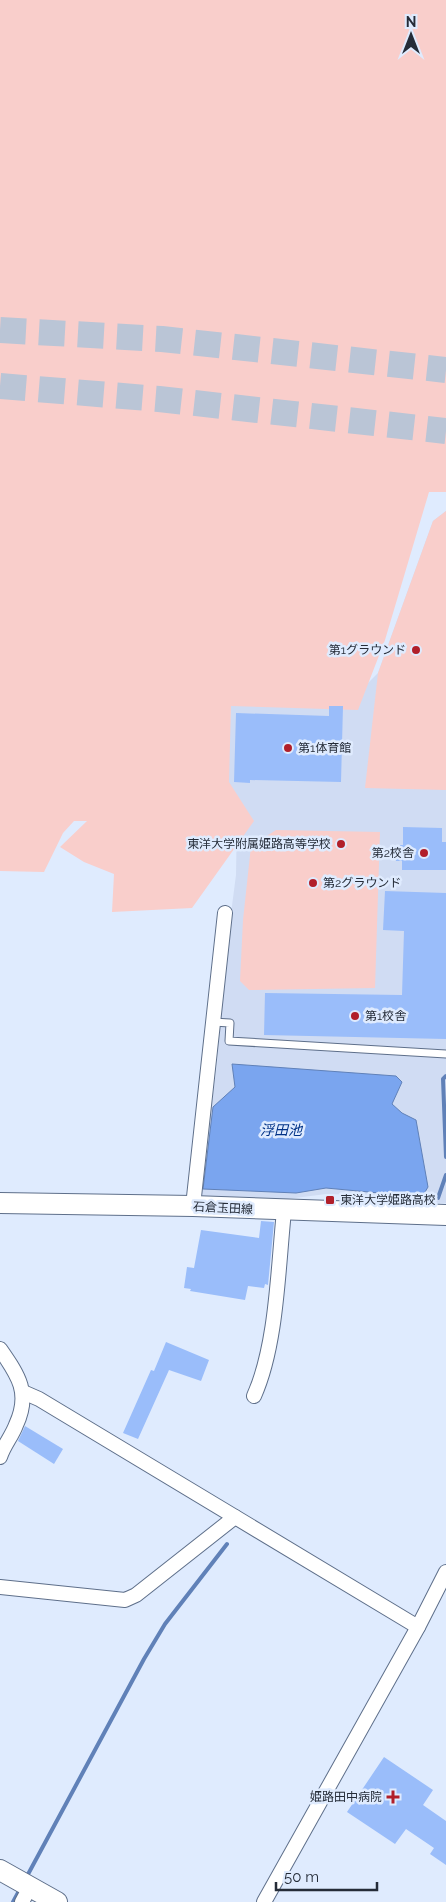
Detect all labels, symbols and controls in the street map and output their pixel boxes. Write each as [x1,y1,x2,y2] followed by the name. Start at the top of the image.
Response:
[386,10,436,60] north arrow
[406,14,416,30] text: N
[329,643,406,657] place label: 第1グラウンド
[410,644,422,656] marker: 第1グラウンド
[298,741,351,755] place label: 第1体育館
[282,742,294,754] marker: 第1体育館
[187,837,331,851] place label: 東洋大学附属姫路高等学校
[335,838,347,850] marker: 東洋大学附属姫路高等学校
[372,846,414,860] place label: 第2校舎
[418,847,430,859] marker: 第2校舎
[323,876,401,890] place label: 第2グラウンド
[307,877,319,889] marker: 第2グラウンド
[365,1009,406,1023] place label: 第1校舎
[349,1010,361,1022] marker: 第1校舎
[260,1122,304,1138] water label: 浮田池
[340,1193,436,1207] place label: 東洋大学姫路高校
[324,1194,336,1206] marker: 東洋大学姫路高校
[193,1199,253,1217] street label: 石倉玉田線
[310,1790,382,1804] place label: 姫路田中病院
[386,1790,400,1804] marker: 姫路田中病院
[276,1860,377,1892] scale bar
[284,1868,319,1886] text: 50 m

